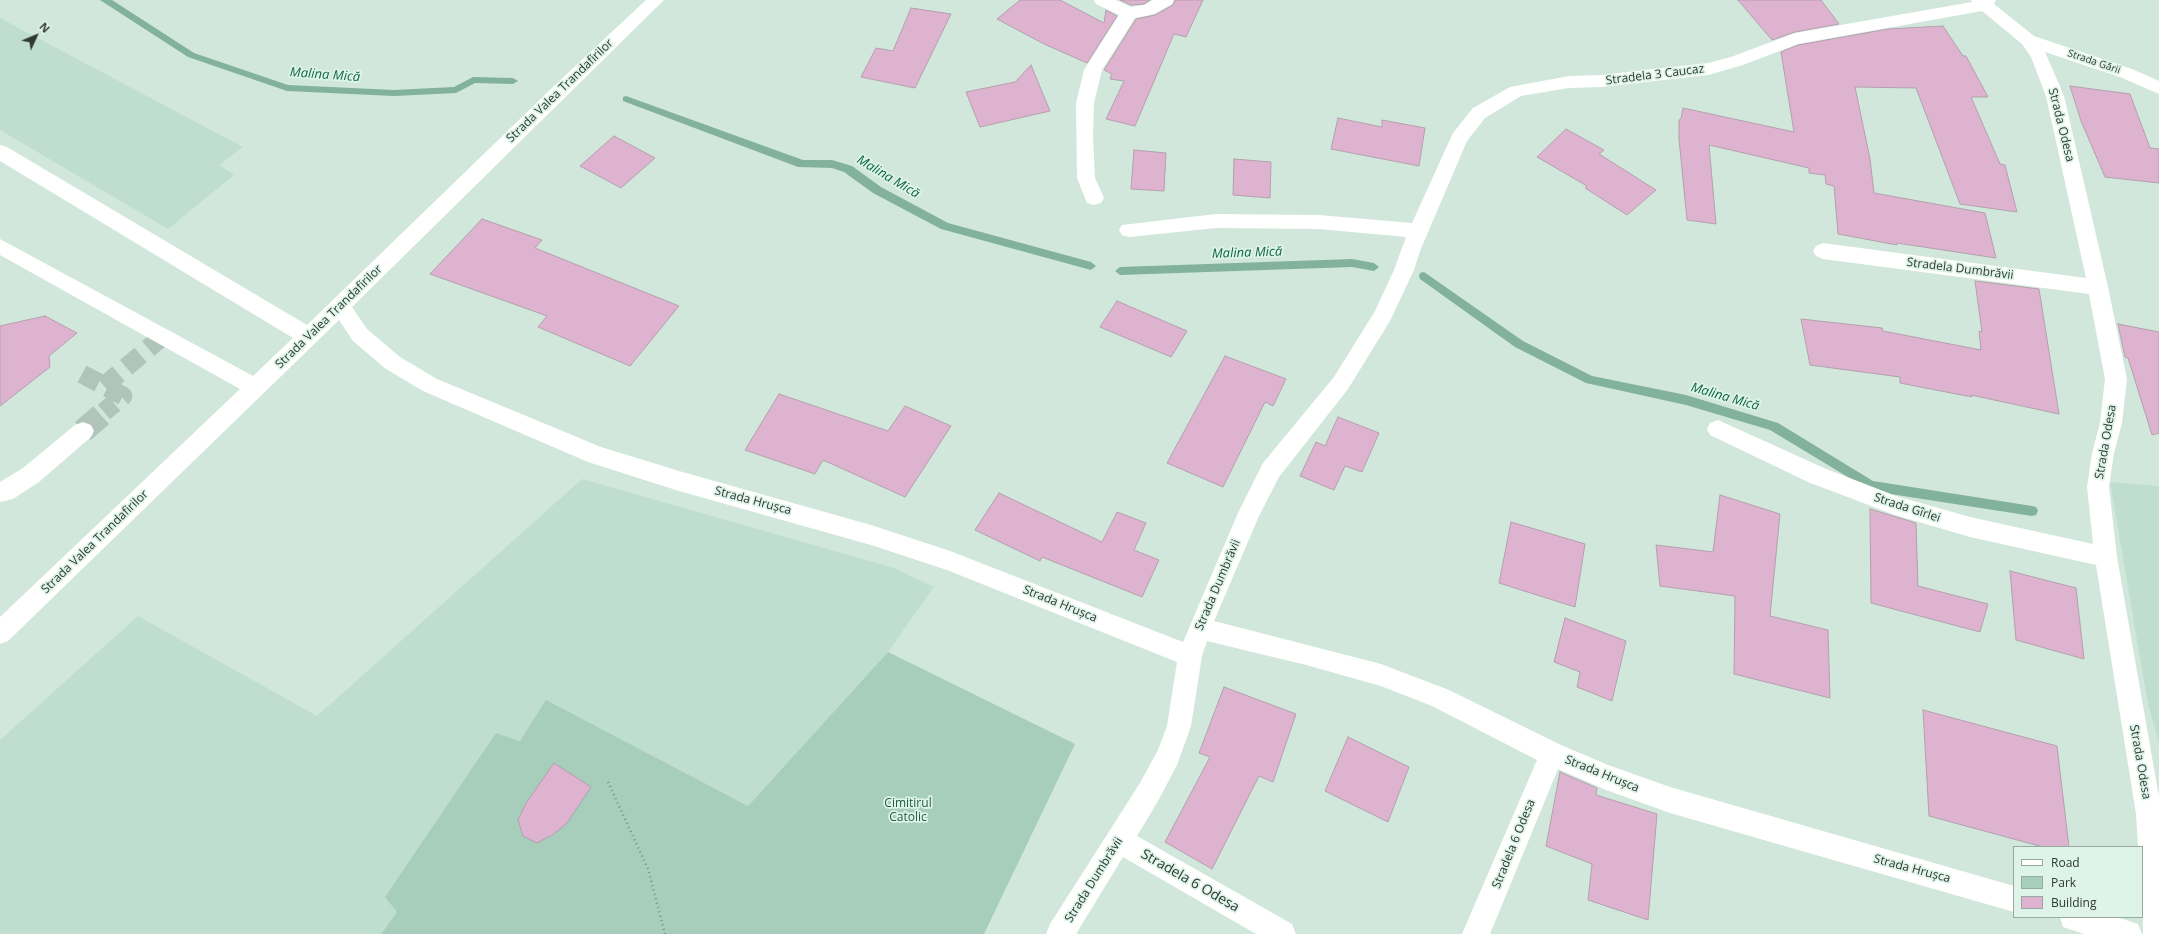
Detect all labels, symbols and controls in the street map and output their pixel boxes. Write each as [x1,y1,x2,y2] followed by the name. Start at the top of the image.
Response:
[16,16,56,56] north arrow
[36,19,53,36] text: N
[504,36,616,146] street label: Strada Valea Trandafirilor
[2066,47,2122,77] street label: Strada Gării
[1605,62,1705,88] street label: Stradela 3 Caucaz
[289,65,361,85] water label: Malina Mică
[2045,87,2077,163] street label: Strada Odesa
[854,152,922,202] water label: Malina Mică
[1212,244,1282,262] water label: Malina Mică
[1906,255,2014,283] street label: Stradela Dumbrăvii
[273,262,385,372] street label: Strada Valea Trandafirilor
[1689,380,1761,414] water label: Malina Mică
[2092,404,2120,480] street label: Strada Odesa
[713,484,793,518] street label: Strada Hrușca
[39,487,151,597] street label: Strada Valea Trandafirilor
[1872,490,1942,526] street label: Strada Gîrlei
[1192,537,1244,633] street label: Strada Dumbrăvii
[1021,583,1099,625] street label: Strada Hrușca
[2126,724,2154,800] street label: Strada Odesa
[1563,753,1641,795] street label: Strada Hrușca
[884,797,932,825] park label: Cimitirul Catolic
[1490,797,1538,891] street label: Stradela 6 Odesa
[1062,835,1126,925] street label: Strada Dumbrăvii
[1138,846,1242,916] street label: Stradela 6 Odesa
[2013,846,2143,918] legend
[1872,852,1952,886] street label: Strada Hrușca
[2051,854,2080,871] text: Road
[2051,874,2076,891] text: Park
[2051,894,2096,911] text: Building

